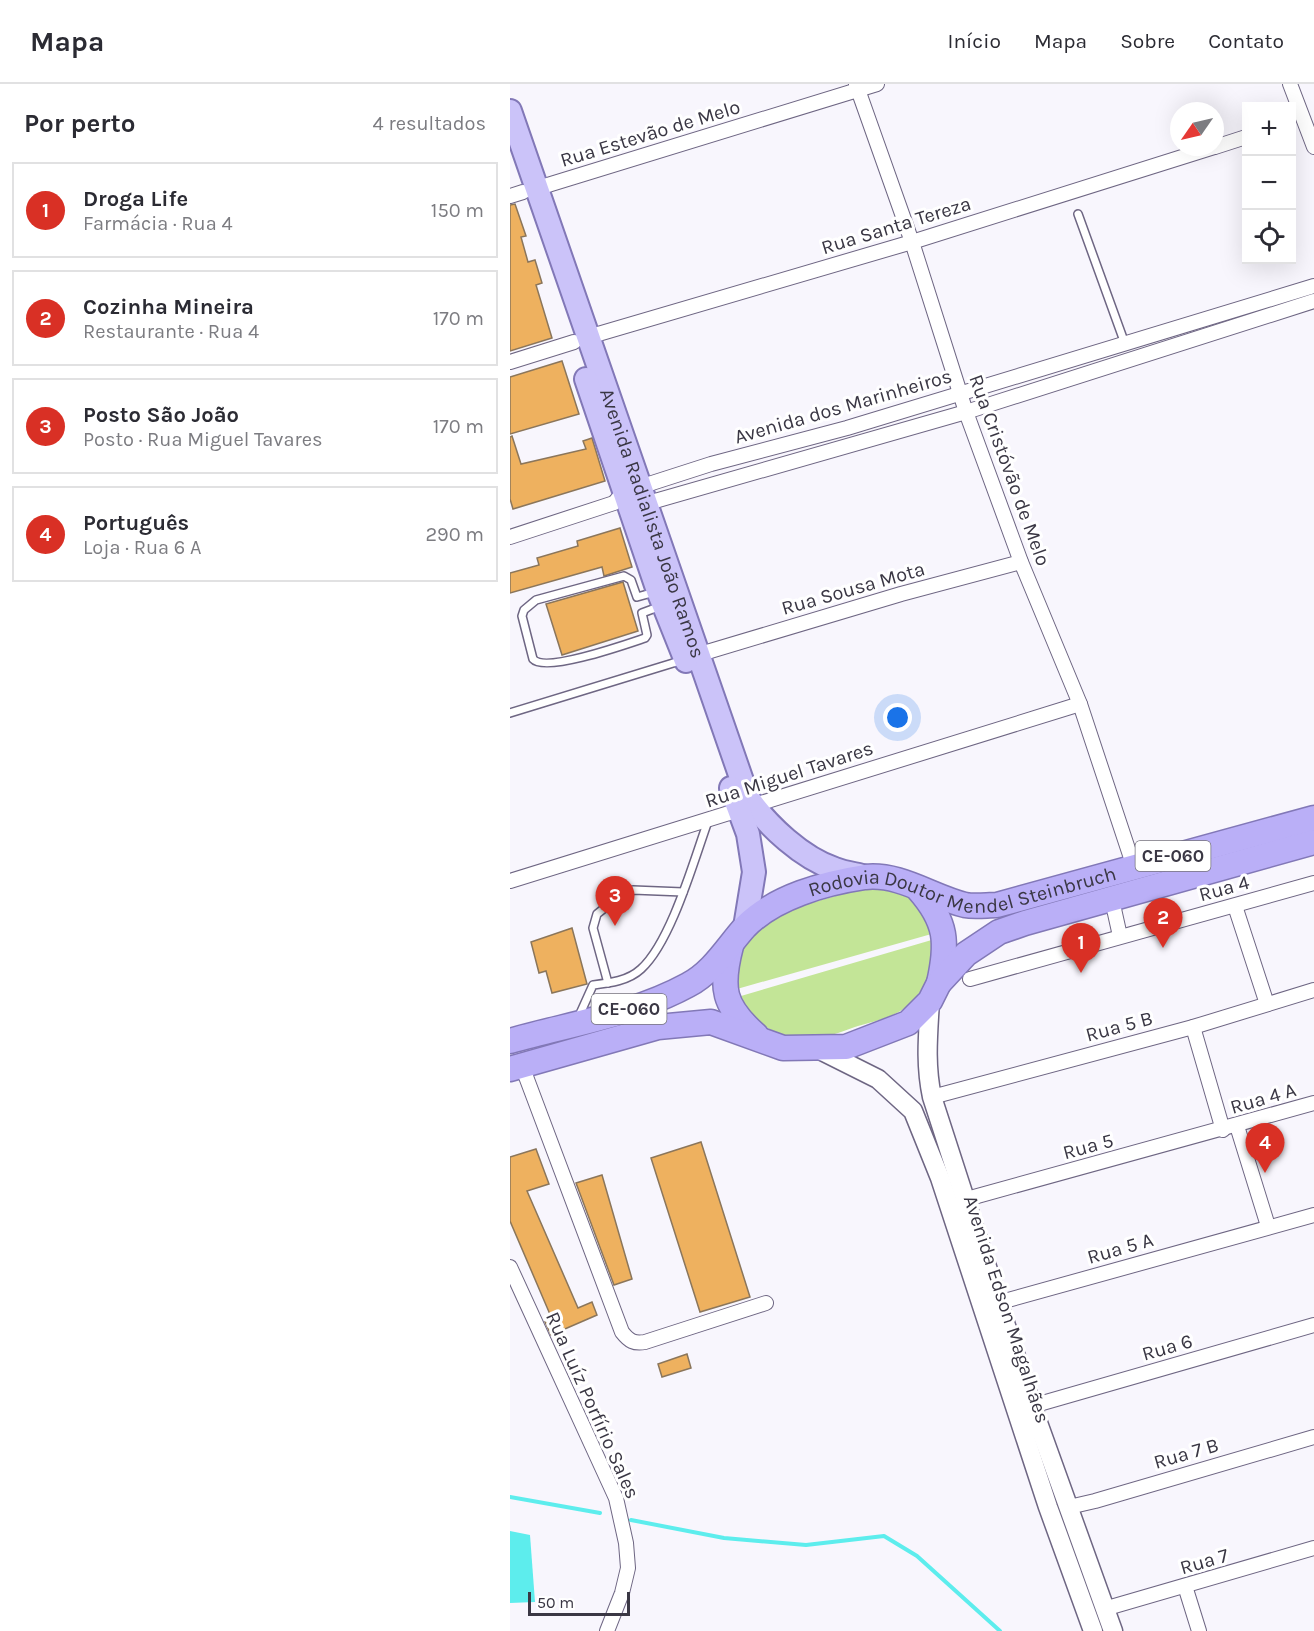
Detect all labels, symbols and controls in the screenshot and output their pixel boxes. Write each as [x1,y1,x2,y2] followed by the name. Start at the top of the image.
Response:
[30,25,104,58] text: Mapa
[948,29,1001,53] text: Início
[1034,29,1087,53] text: Mapa
[1120,29,1175,53] text: Sobre
[1208,29,1284,53] text: Contato
[557,95,743,172] street label: Rua Estevão de Melo
[1170,102,1224,156] north arrow
[1242,102,1296,264] map controls
[1242,102,1296,156] button: +
[24,108,135,139] text: Por perto
[373,112,486,135] text: 4 resultados
[1242,156,1296,210] button: −
[83,186,188,212] text: Droga Life
[818,192,974,259] street label: Rua Santa Tereza
[42,199,49,222] text: 1
[431,199,484,222] text: 150 m
[1242,210,1296,264] button: locate
[83,212,233,235] text: Farmácia · Rua 4
[83,294,254,320] text: Cozinha Mineira
[39,307,52,330] text: 2
[433,307,484,330] text: 170 m
[83,320,259,343] text: Restaurante · Rua 4
[732,364,955,449] street label: Avenida dos Marinheiros
[964,371,1055,569] street label: Rua Cristóvão de Melo
[595,385,710,661] street label: Avenida Radialista João Ramos
[83,402,239,428] text: Posto São João
[39,415,52,438] text: 3
[433,415,484,438] text: 170 m
[83,428,322,451] text: Posto · Rua Miguel Tavares
[83,510,189,536] text: Português
[40,523,51,546] text: 4
[425,523,484,546] text: 290 m
[83,536,201,559] text: Loja · Rua 6 A
[779,557,927,620] street label: Rua Sousa Mota
[883,703,912,732] your location
[702,736,876,813] street label: Rua Miguel Tavares
[1136,841,1210,871] road number: CE-060
[805,862,1119,918] street label: Rodovia Doutor Mendel Steinbruch
[1196,871,1252,906] street label: Rua 4
[596,876,634,926] pin: 3
[1144,898,1182,948] pin: 2
[1062,924,1100,973] pin: 1
[592,994,666,1024] road number: CE-060
[1083,1006,1155,1046] street label: Rua 5 B
[1228,1078,1299,1119] street label: Rua 4 A
[1246,1124,1284,1173] pin: 4
[1060,1129,1116,1164] street label: Rua 5
[959,1192,1054,1426] street label: Avenida Edson Magalhães
[1084,1228,1156,1269] street label: Rua 5 A
[541,1308,644,1502] street label: Rua Luíz Porfírio Sales
[1139,1329,1195,1366] street label: Rua 6
[1151,1433,1221,1474] street label: Rua 7 B
[1177,1543,1232,1579] street label: Rua 7
[528,1589,630,1616] scale bar
[537,1593,574,1612] text: 50 m

